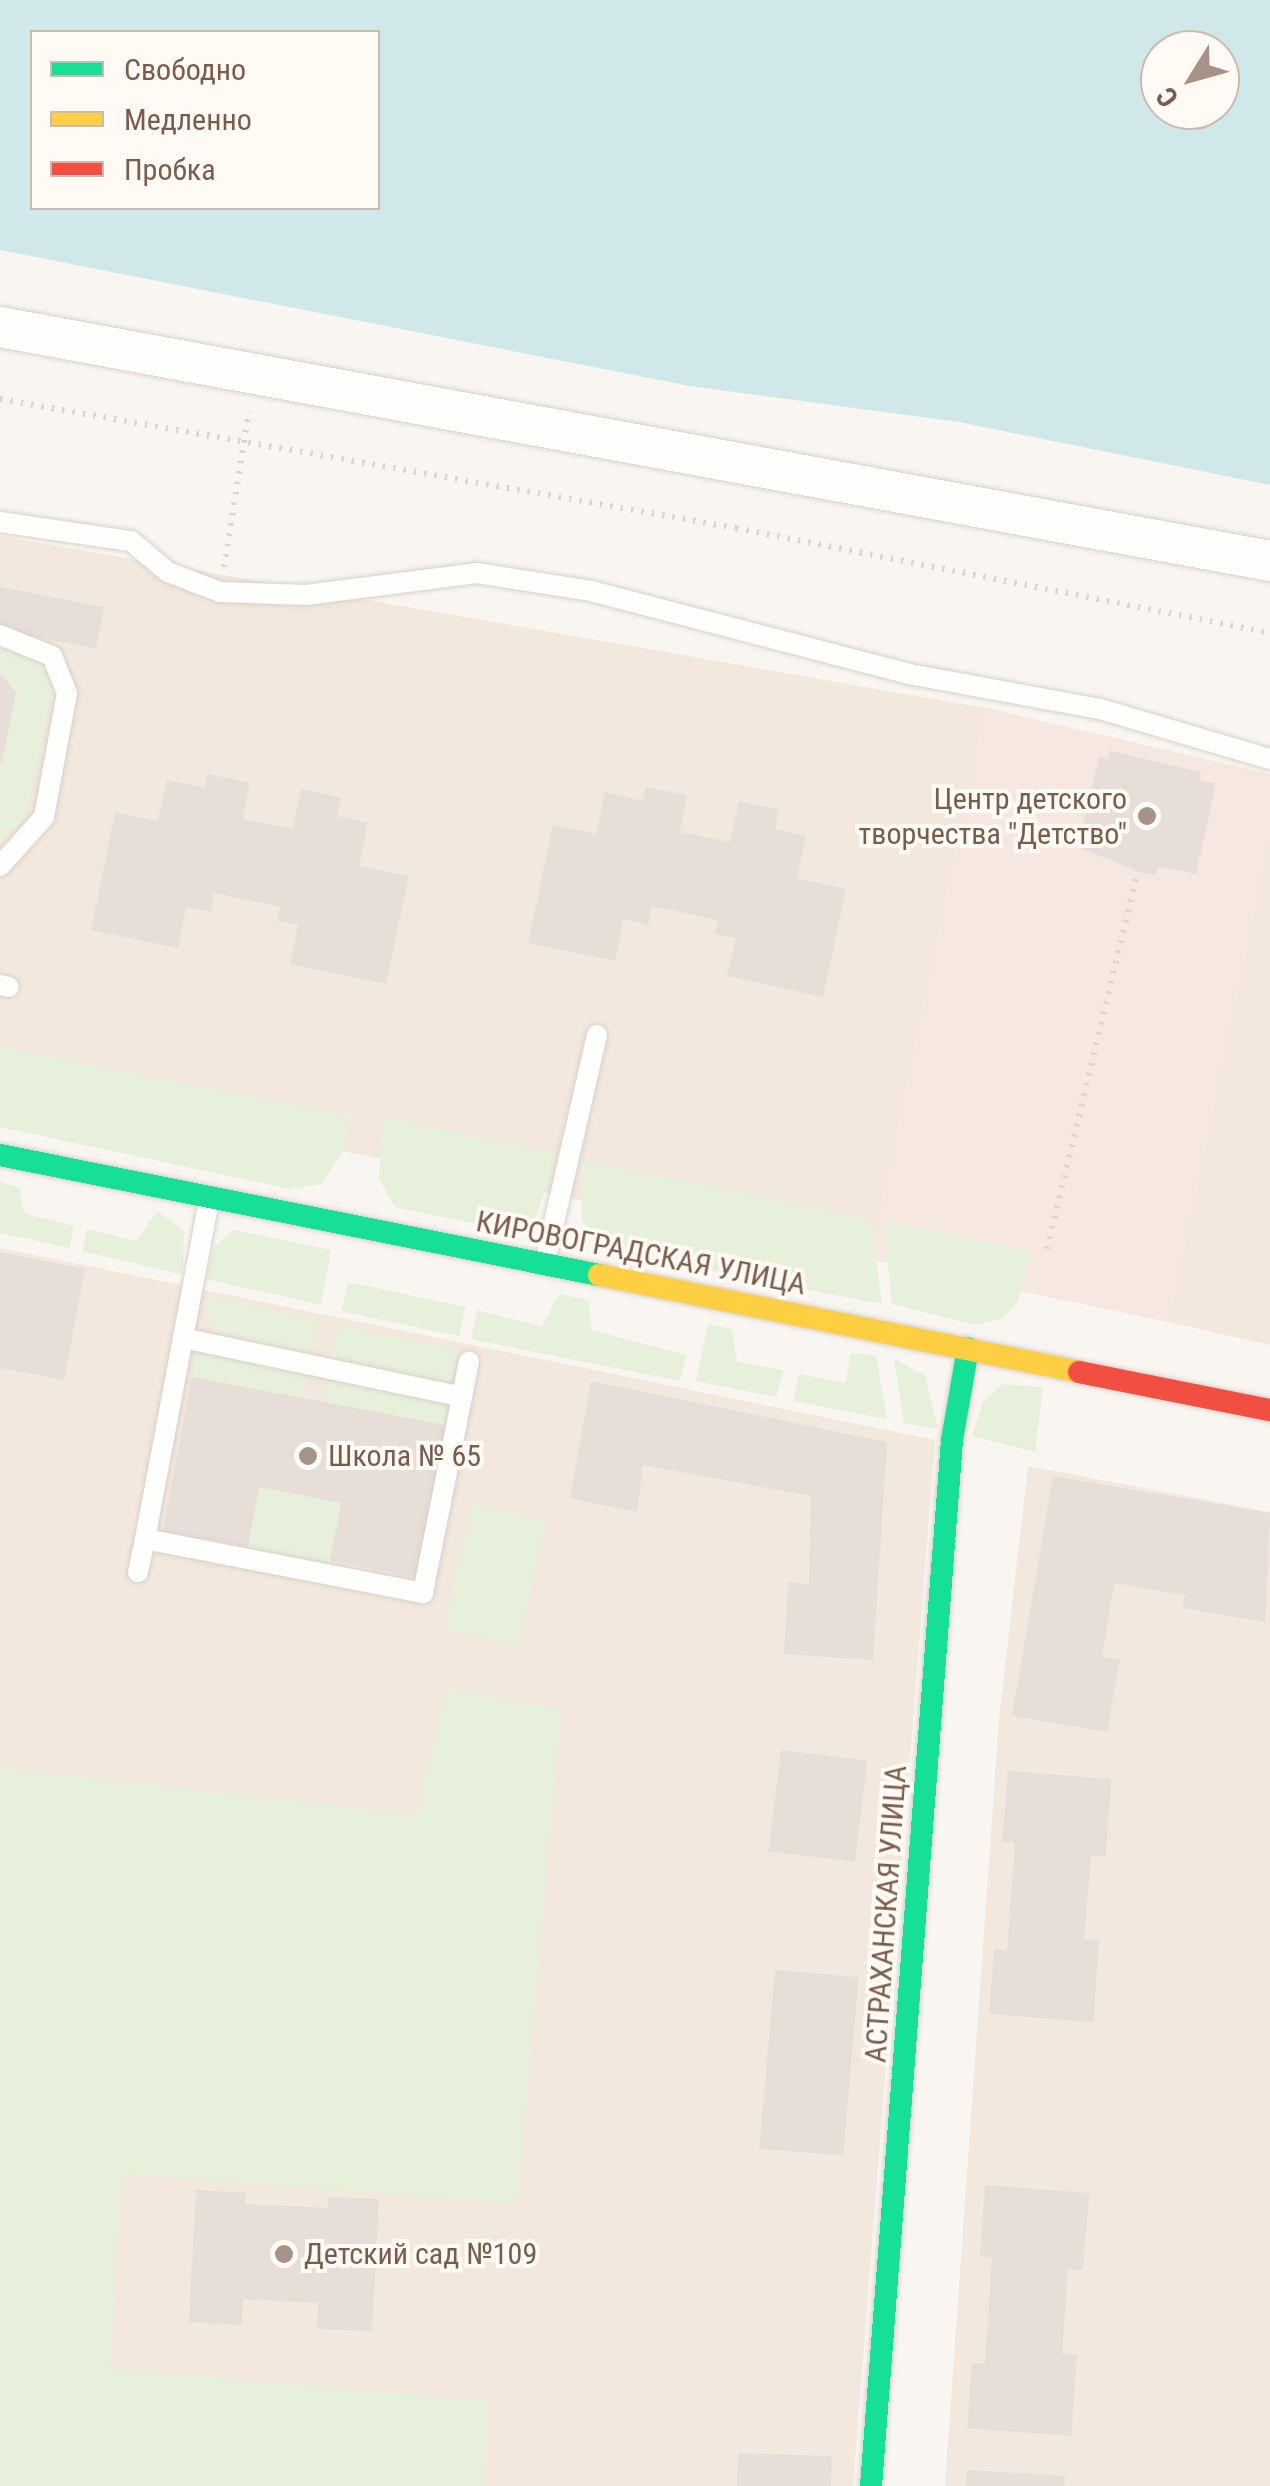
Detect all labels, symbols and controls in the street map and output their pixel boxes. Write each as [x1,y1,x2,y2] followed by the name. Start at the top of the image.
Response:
[30,30,380,210] legend
[1140,30,1240,130] north arrow
[124,52,246,87] text: Свободно
[1149,81,1185,113] text: С
[124,102,252,137] text: Медленно
[124,152,216,187] text: Пробка
[859,781,1127,852] place label: Центр детского творчества "Детство"
[1136,805,1158,827] marker: Центр детского творчества "Детство"
[473,1203,809,1303] street label: КИРОВОГРАДСКАЯ УЛИЦА
[328,1438,481,1474] place label: Школа № 65
[297,1445,319,1467] marker: Школа № 65
[858,1764,914,2064] street label: АСТРАХАНСКАЯ УЛИЦА
[304,2236,537,2272] place label: Детский сад №109
[273,2243,295,2265] marker: Детский сад №109

